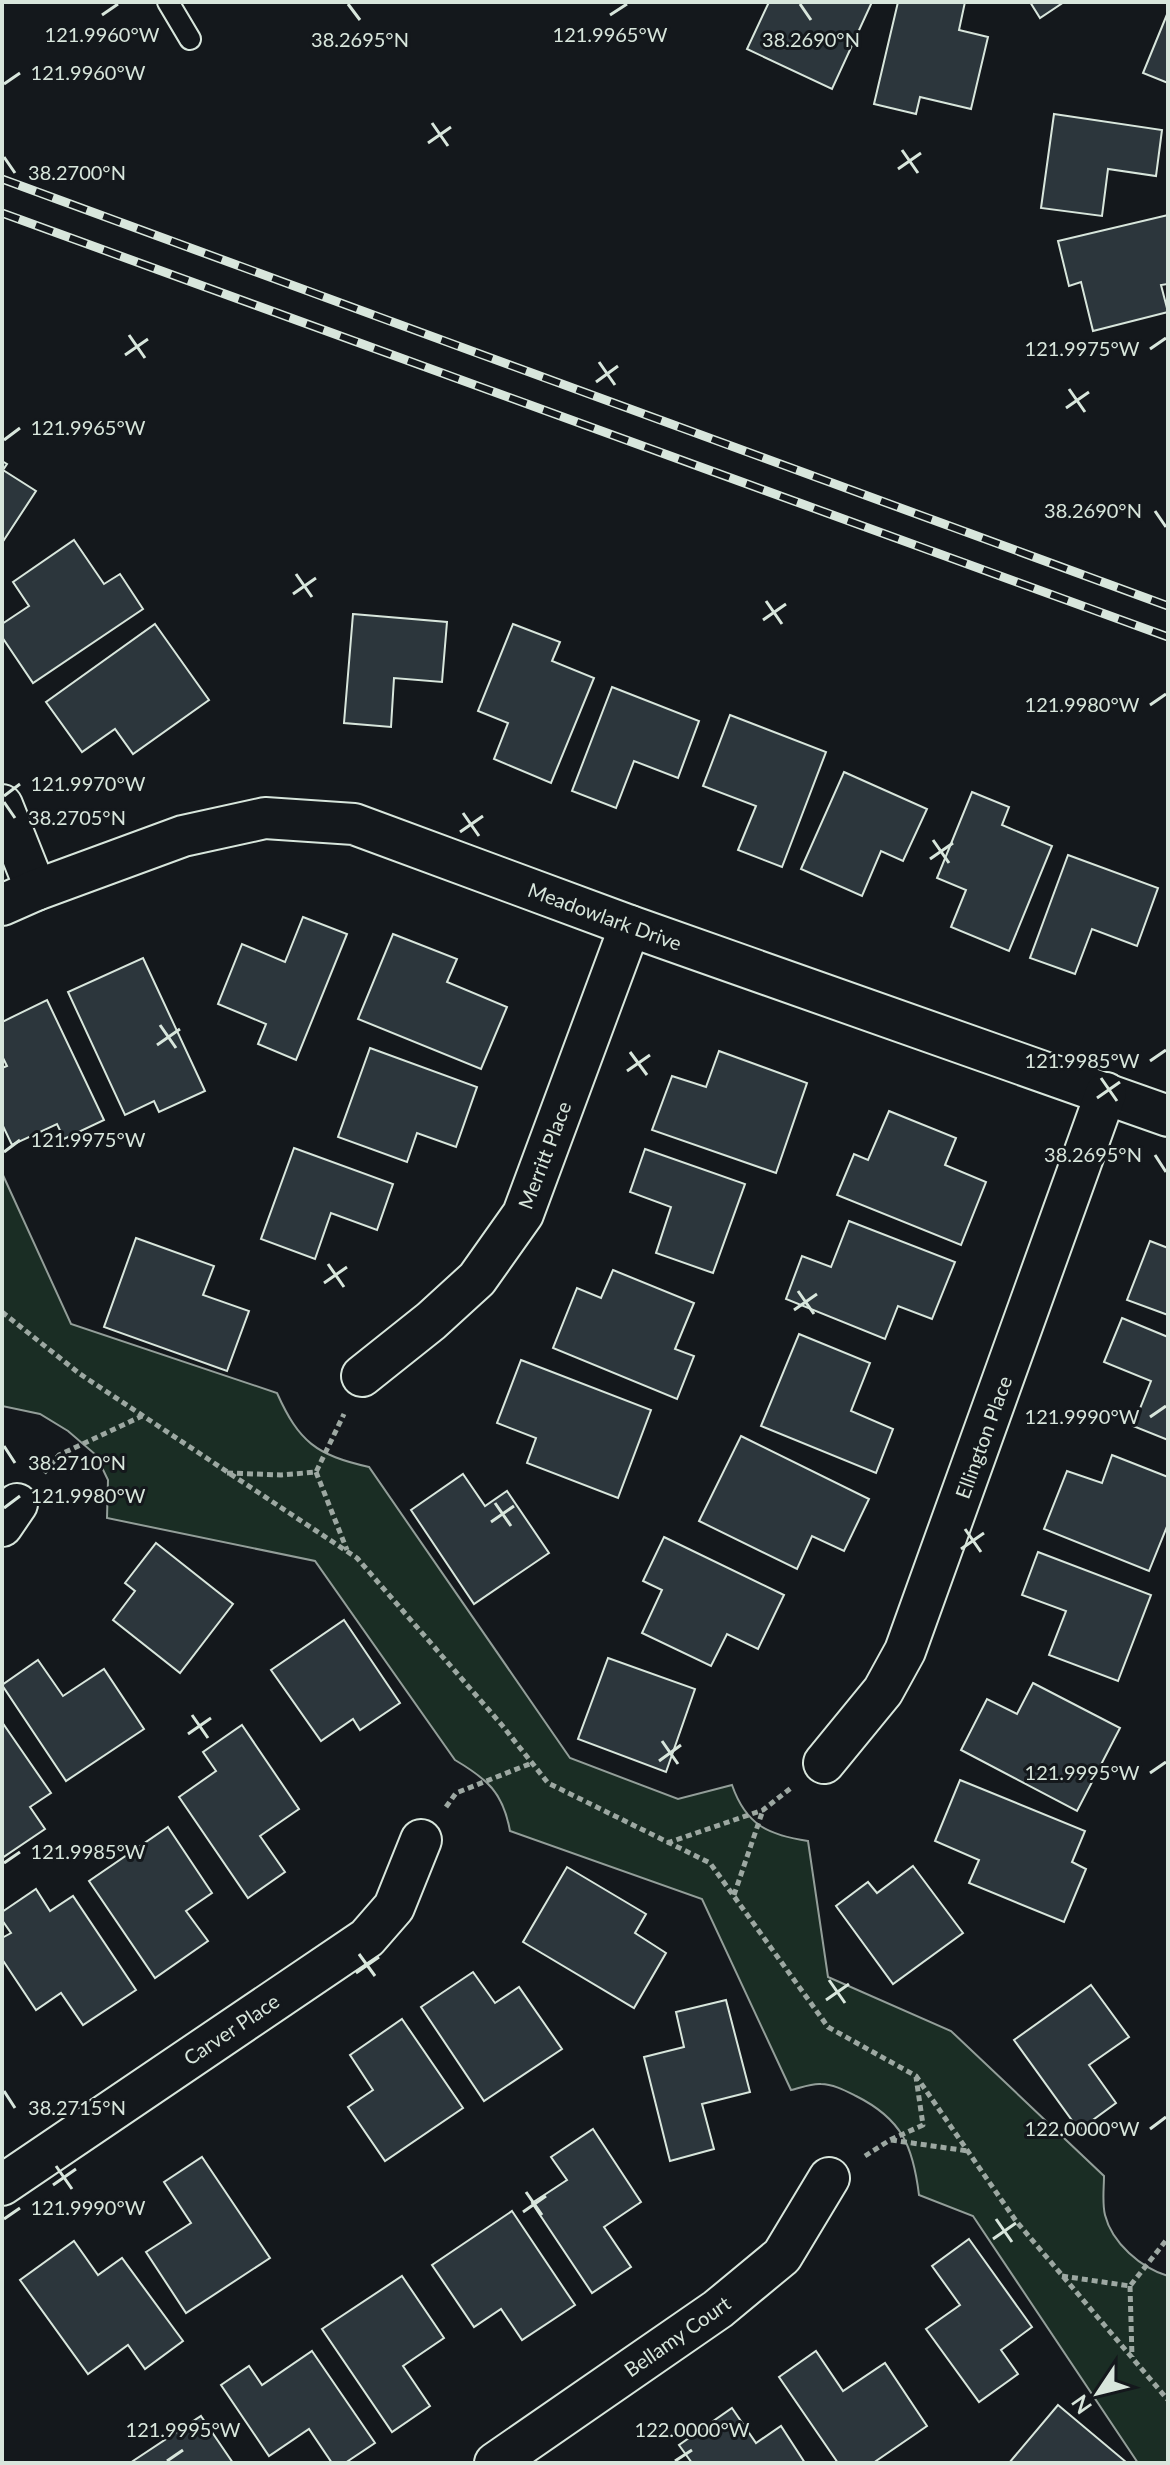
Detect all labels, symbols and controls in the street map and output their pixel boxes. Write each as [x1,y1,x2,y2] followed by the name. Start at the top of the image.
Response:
[45,22,160,46] text: 121.9960°W
[553,22,668,46] text: 121.9965°W
[311,27,409,51] text: 38.2695°N
[762,27,860,51] text: 38.2690°N
[31,60,146,84] text: 121.9960°W
[28,160,126,184] text: 38.2700°N
[1025,336,1140,360] text: 121.9975°W
[31,415,146,439] text: 121.9965°W
[1044,498,1142,522] text: 38.2690°N
[1025,692,1140,716] text: 121.9980°W
[31,771,146,795] text: 121.9970°W
[28,805,126,829] text: 38.2705°N
[525,877,685,955] street label: Meadowlark Drive
[1025,1048,1140,1072] text: 121.9985°W
[512,1098,576,1212] street label: Merritt Place
[31,1127,146,1151] text: 121.9975°W
[1044,1142,1142,1166] text: 38.2695°N
[950,1372,1016,1502] street label: Ellington Place
[1025,1404,1140,1428] text: 121.9990°W
[28,1450,126,1474] text: 38.2710°N
[31,1483,146,1507] text: 121.9980°W
[1025,1760,1140,1784] text: 121.9995°W
[31,1839,146,1863] text: 121.9985°W
[179,1988,283,2070] street label: Carver Place
[28,2095,126,2119] text: 38.2715°N
[1025,2116,1140,2140] text: 122.0000°W
[31,2195,146,2219] text: 121.9990°W
[619,2291,735,2381] street label: Bellamy Court
[1058,2353,1138,2433] north arrow
[1065,2390,1097,2419] text: N
[126,2417,241,2441] text: 121.9995°W
[635,2417,750,2441] text: 122.0000°W

